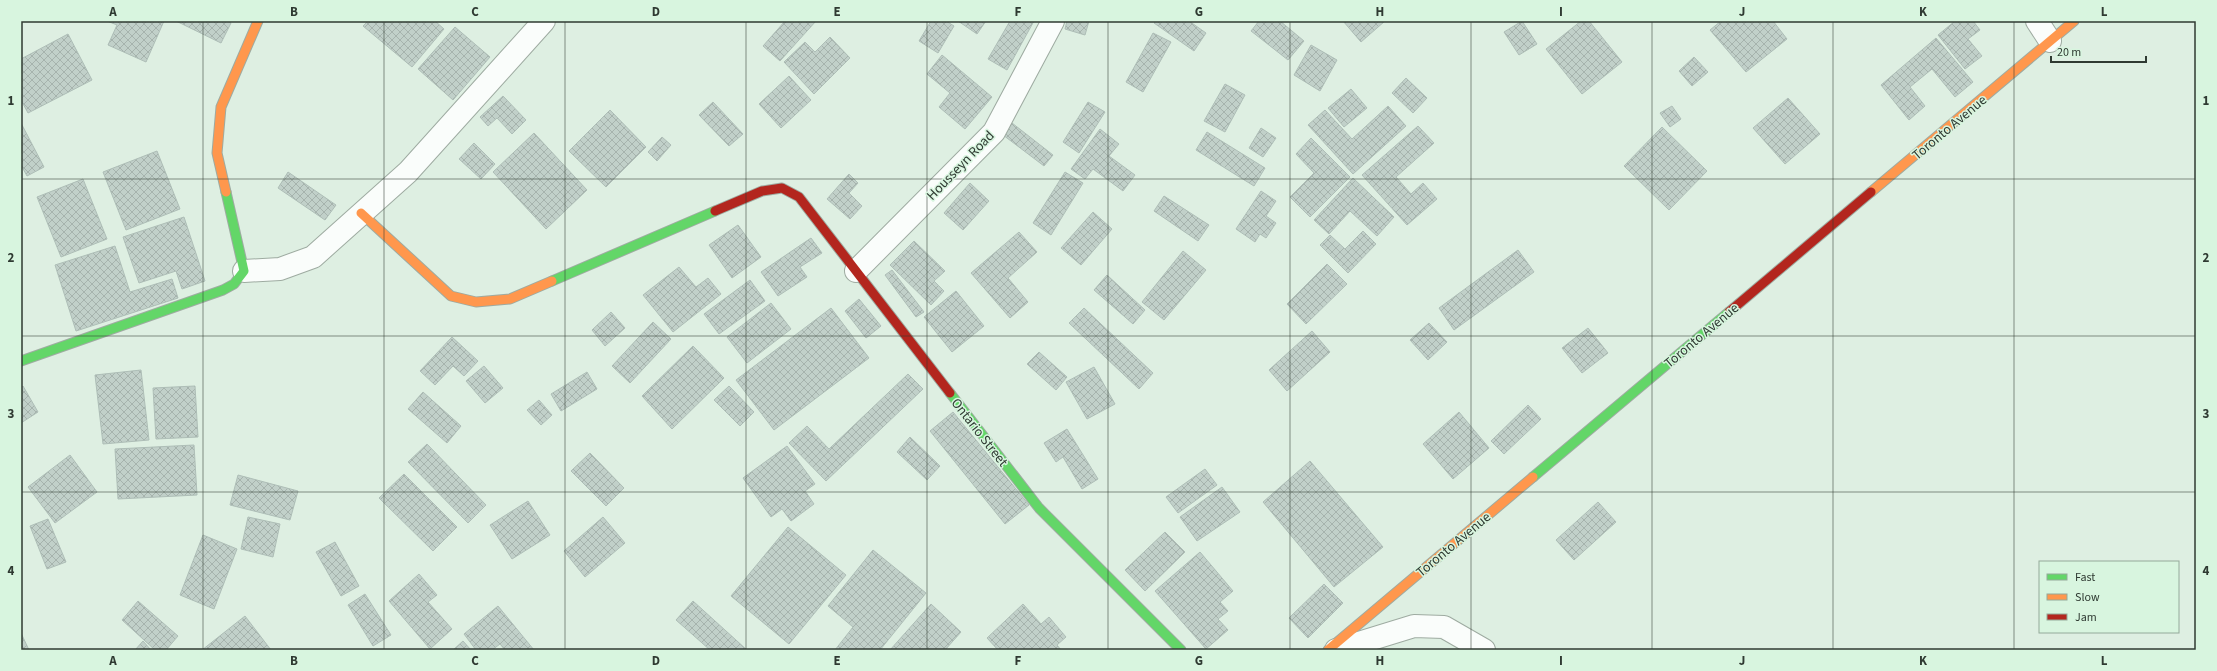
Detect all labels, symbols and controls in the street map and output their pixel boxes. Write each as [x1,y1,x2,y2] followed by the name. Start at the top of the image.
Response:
[108,3,117,21] text: A
[290,3,298,21] text: B
[471,3,479,21] text: C
[652,3,660,21] text: D
[833,3,841,21] text: E
[1015,3,1022,21] text: F
[1195,3,1203,21] text: G
[1376,3,1384,21] text: H
[1559,3,1563,21] text: I
[1739,3,1745,21] text: J
[1919,3,1928,21] text: K
[2101,3,2108,21] text: L
[2051,38,2146,64] scale bar
[2057,44,2081,61] text: 20 m
[1908,90,1991,165] street label: Toronto Avenue
[8,92,15,110] text: 1
[2203,92,2210,110] text: 1
[922,126,999,205] street label: Housseyn Road
[8,249,15,267] text: 2
[2203,249,2210,267] text: 2
[1660,298,1743,373] street label: Toronto Avenue
[946,394,1013,471] street label: Ontario Street
[8,405,15,423] text: 3
[2203,405,2210,423] text: 3
[1412,507,1495,582] street label: Toronto Avenue
[2039,561,2179,633] legend
[8,562,15,580] text: 4
[2203,562,2210,580] text: 4
[2075,569,2095,586] text: Fast
[2075,589,2100,606] text: Slow
[2075,609,2097,626] text: Jam
[108,652,117,670] text: A
[290,652,298,670] text: B
[471,652,479,670] text: C
[652,652,660,670] text: D
[833,652,841,670] text: E
[1015,652,1022,670] text: F
[1195,652,1203,670] text: G
[1376,652,1384,670] text: H
[1559,652,1563,670] text: I
[1739,652,1745,670] text: J
[1919,652,1928,670] text: K
[2101,652,2108,670] text: L

